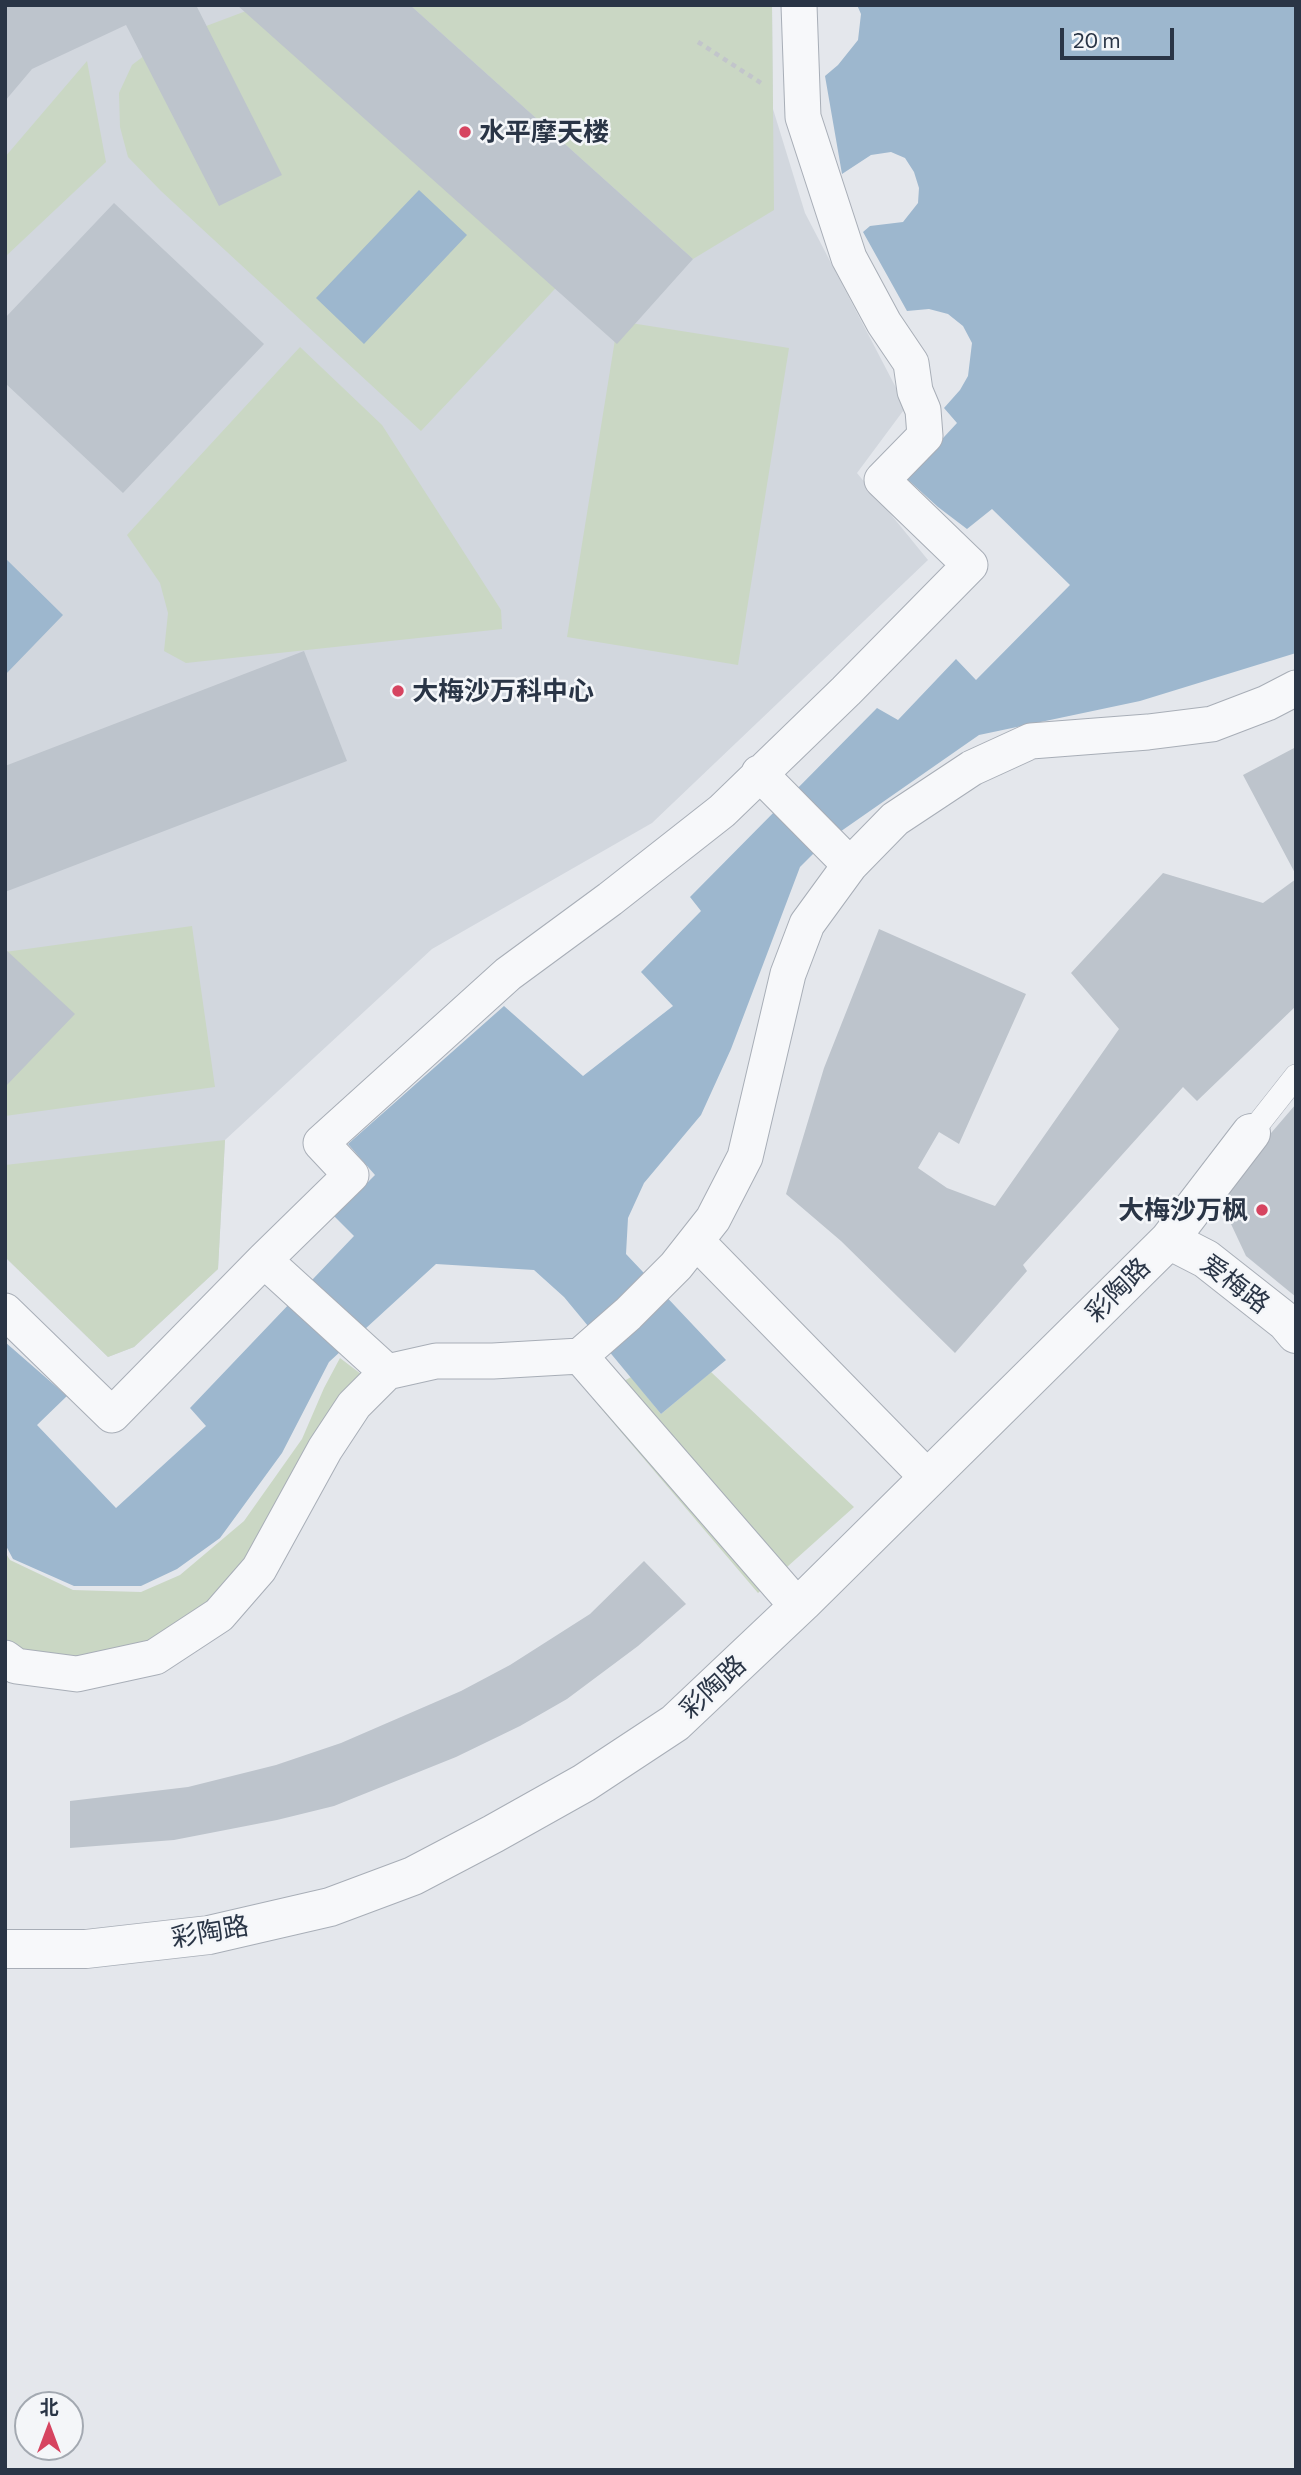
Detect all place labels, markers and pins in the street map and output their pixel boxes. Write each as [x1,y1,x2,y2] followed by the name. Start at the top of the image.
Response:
[479,116,609,148] place label: 水平摩天楼
[457,124,473,140] marker: 水平摩天楼
[412,675,594,707] place label: 大梅沙万科中心
[390,683,406,699] marker: 大梅沙万科中心
[1118,1194,1248,1226] place label: 大梅沙万枫
[1254,1202,1270,1218] marker: 大梅沙万枫

